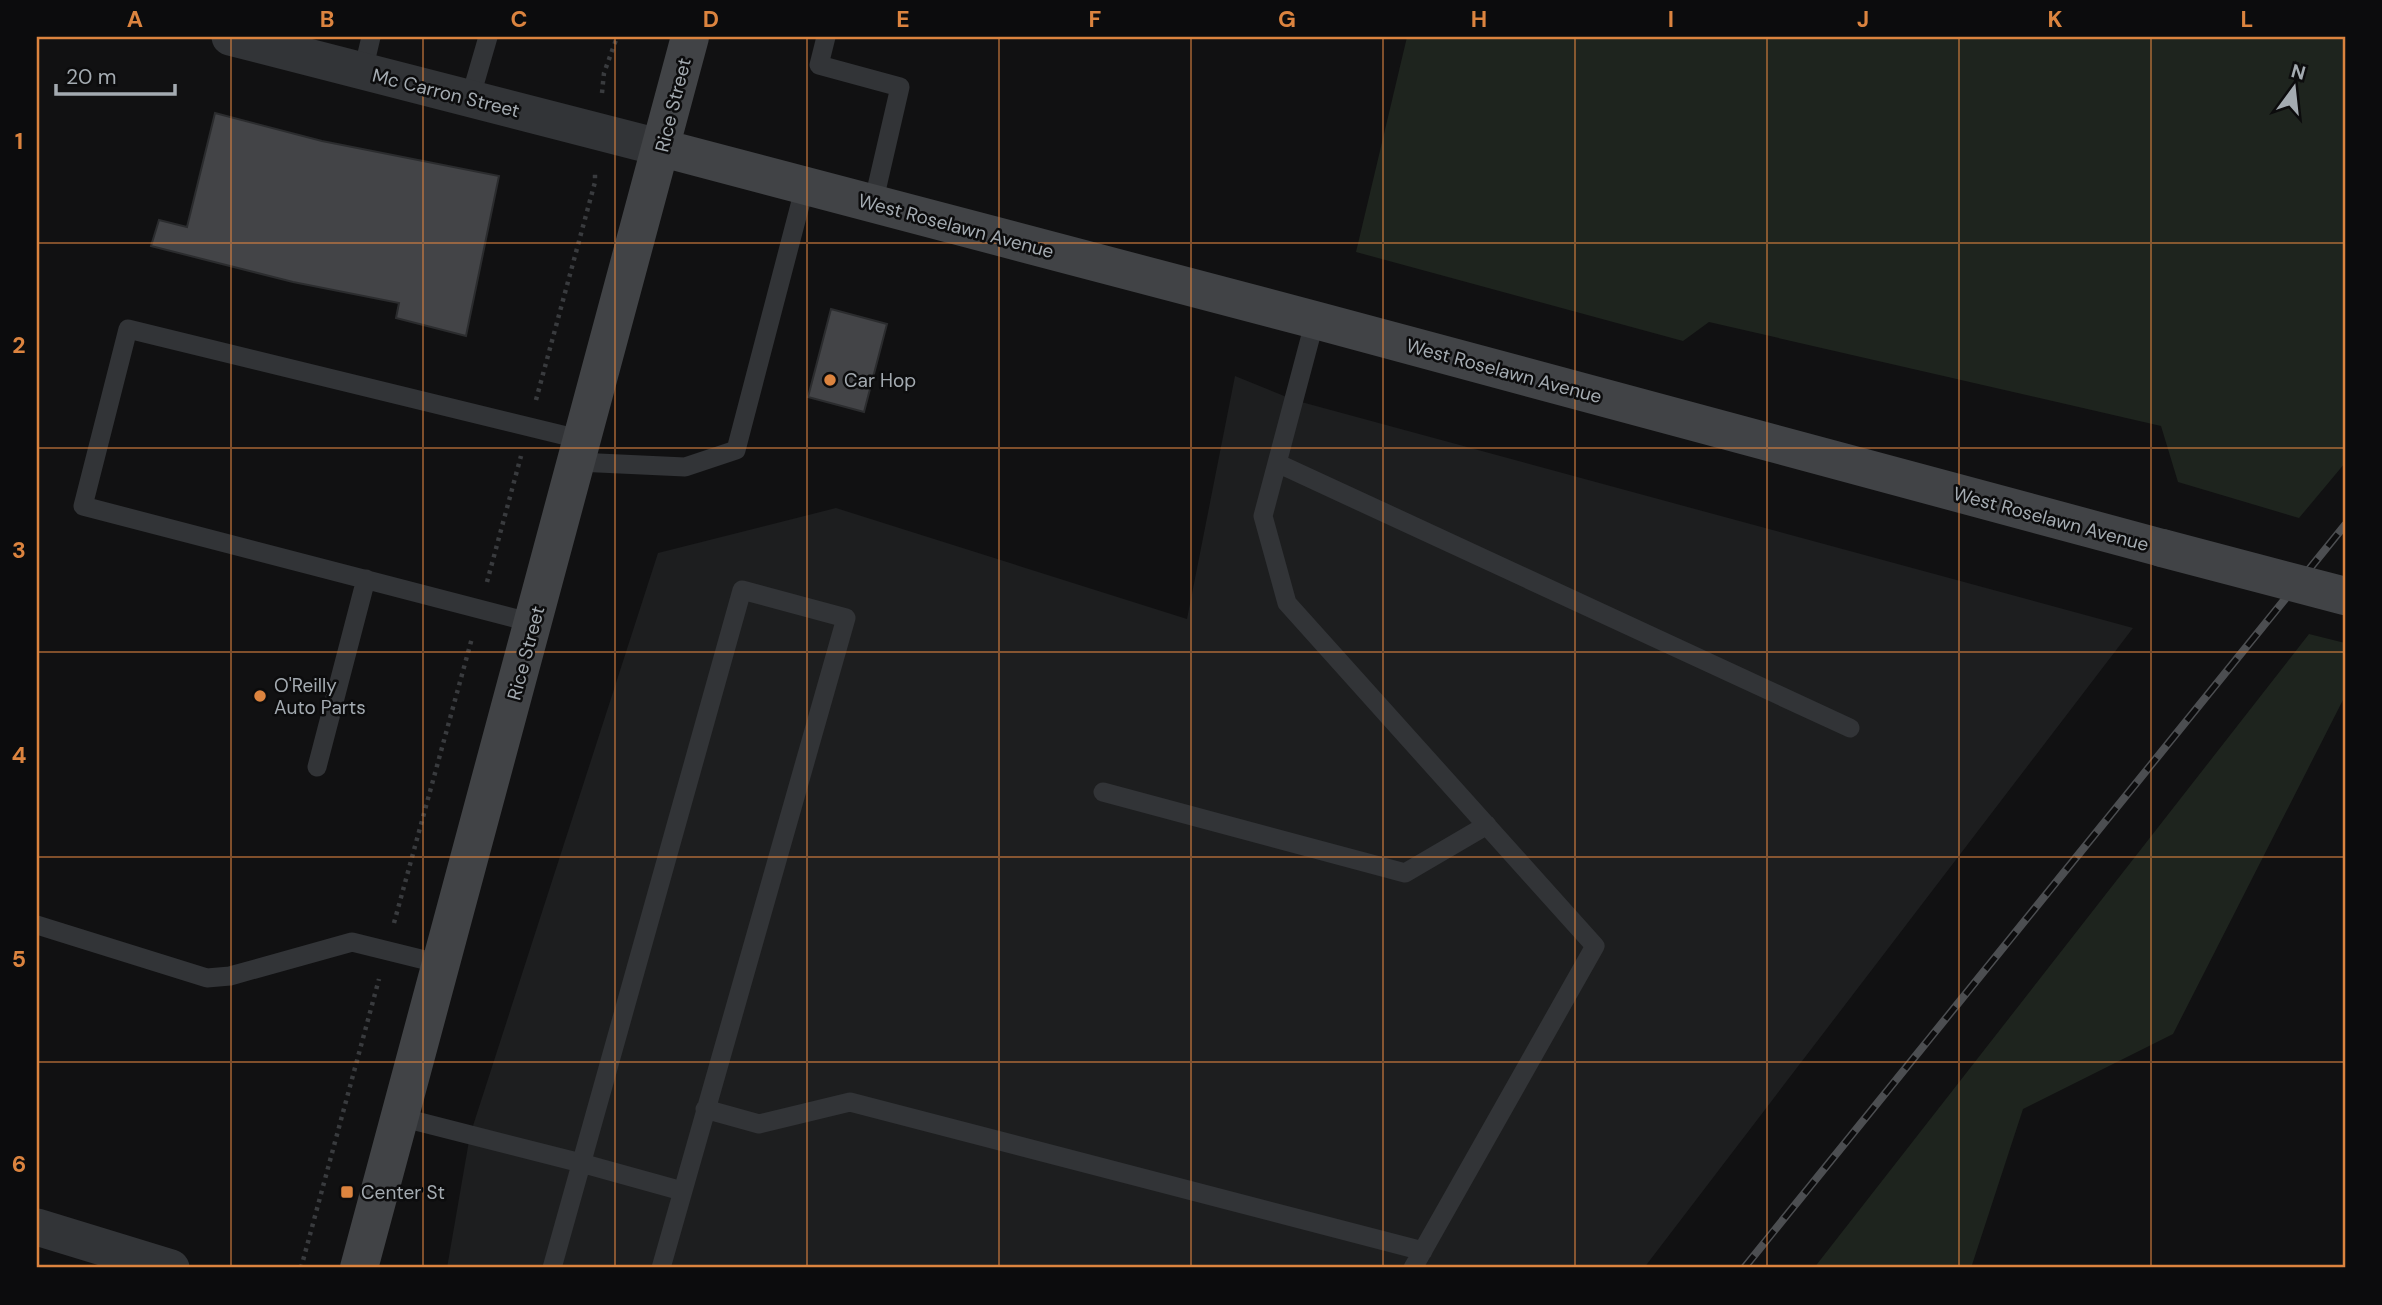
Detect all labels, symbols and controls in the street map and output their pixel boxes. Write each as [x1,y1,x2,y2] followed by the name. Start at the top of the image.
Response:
[127,4,143,34] text: A
[320,4,334,34] text: B
[511,4,527,34] text: C
[703,4,719,34] text: D
[896,4,910,34] text: E
[1089,4,1102,34] text: F
[1278,4,1296,34] text: G
[1471,4,1487,34] text: H
[1668,4,1674,34] text: I
[1857,4,1869,34] text: J
[2047,4,2063,34] text: K
[2241,4,2253,34] text: L
[56,52,175,96] scale bar
[2260,52,2330,122] north arrow
[649,55,697,155] street label: Rice Street
[2288,58,2308,86] text: N
[66,63,117,91] text: 20 m
[370,63,522,123] street label: Mc Carron Street
[15,126,23,156] text: 1
[855,188,1057,264] street label: West Roselawn Avenue
[12,330,26,360] text: 2
[1403,333,1605,409] street label: West Roselawn Avenue
[844,368,916,393] place label: Car Hop
[822,372,838,388] marker: Car Hop
[1950,481,2152,557] street label: West Roselawn Avenue
[12,535,26,565] text: 3
[501,603,551,703] street label: Rice Street
[274,673,366,720] place label: O'Reilly Auto Parts
[252,688,268,704] marker: O'Reilly Auto Parts
[12,740,27,770] text: 4
[12,944,26,974] text: 5
[12,1149,26,1179] text: 6
[361,1180,445,1205] place label: Center St
[339,1184,355,1200] marker: Center St

